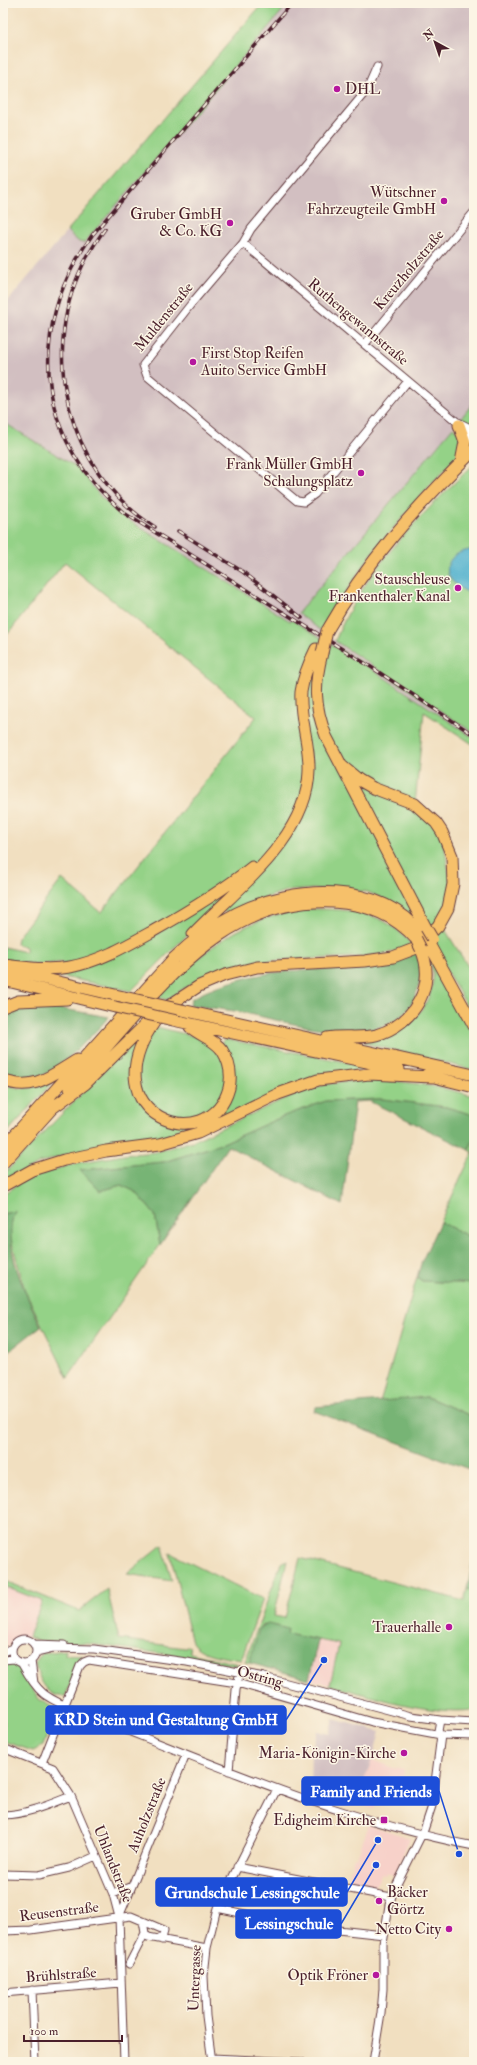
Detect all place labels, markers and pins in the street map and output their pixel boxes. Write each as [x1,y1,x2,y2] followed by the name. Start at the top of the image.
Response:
[345,80,380,99] place label: DHL
[332,84,342,94] marker: DHL
[307,183,436,219] place label: Wütschner Fahrzeugteile GmbH
[439,196,449,206] marker: Wütschner Fahrzeugteile GmbH
[130,205,222,241] place label: Gruber GmbH & Co. KG
[225,218,235,228] marker: Gruber GmbH & Co. KG
[200,344,327,380] place label: First Stop Reifen Auito Service GmbH
[188,357,198,367] marker: First Stop Reifen Auito Service GmbH
[226,455,353,492] place label: Frank Müller GmbH Schalungsplatz
[356,468,366,478] marker: Frank Müller GmbH Schalungsplatz
[329,570,450,606] place label: Stauschleuse Frankenthaler Kanal
[453,583,463,593] marker: Stauschleuse Frankenthaler Kanal
[372,1618,441,1637] place label: Trauerhalle
[444,1622,454,1632] marker: Trauerhalle
[46,1706,286,1734] callout: KRD Stein und Gestaltung GmbH
[259,1744,396,1763] place label: Maria-Königin-Kirche
[399,1748,409,1758] marker: Maria-Königin-Kirche
[302,1777,439,1805] callout: Family and Friends
[273,1811,376,1830] place label: Edigheim Kirche
[379,1815,389,1825] marker: Edigheim Kirche
[156,1878,347,1906] callout: Grundschule Lessingschule
[387,1883,428,1919] place label: Bäcker Görtz
[374,1896,384,1906] marker: Bäcker Görtz
[236,1910,341,1938] callout: Lessingschule
[375,1920,441,1939] place label: Netto City
[444,1924,454,1934] marker: Netto City
[288,1966,368,1986] place label: Optik Fröner
[371,1970,381,1980] marker: Optik Fröner

